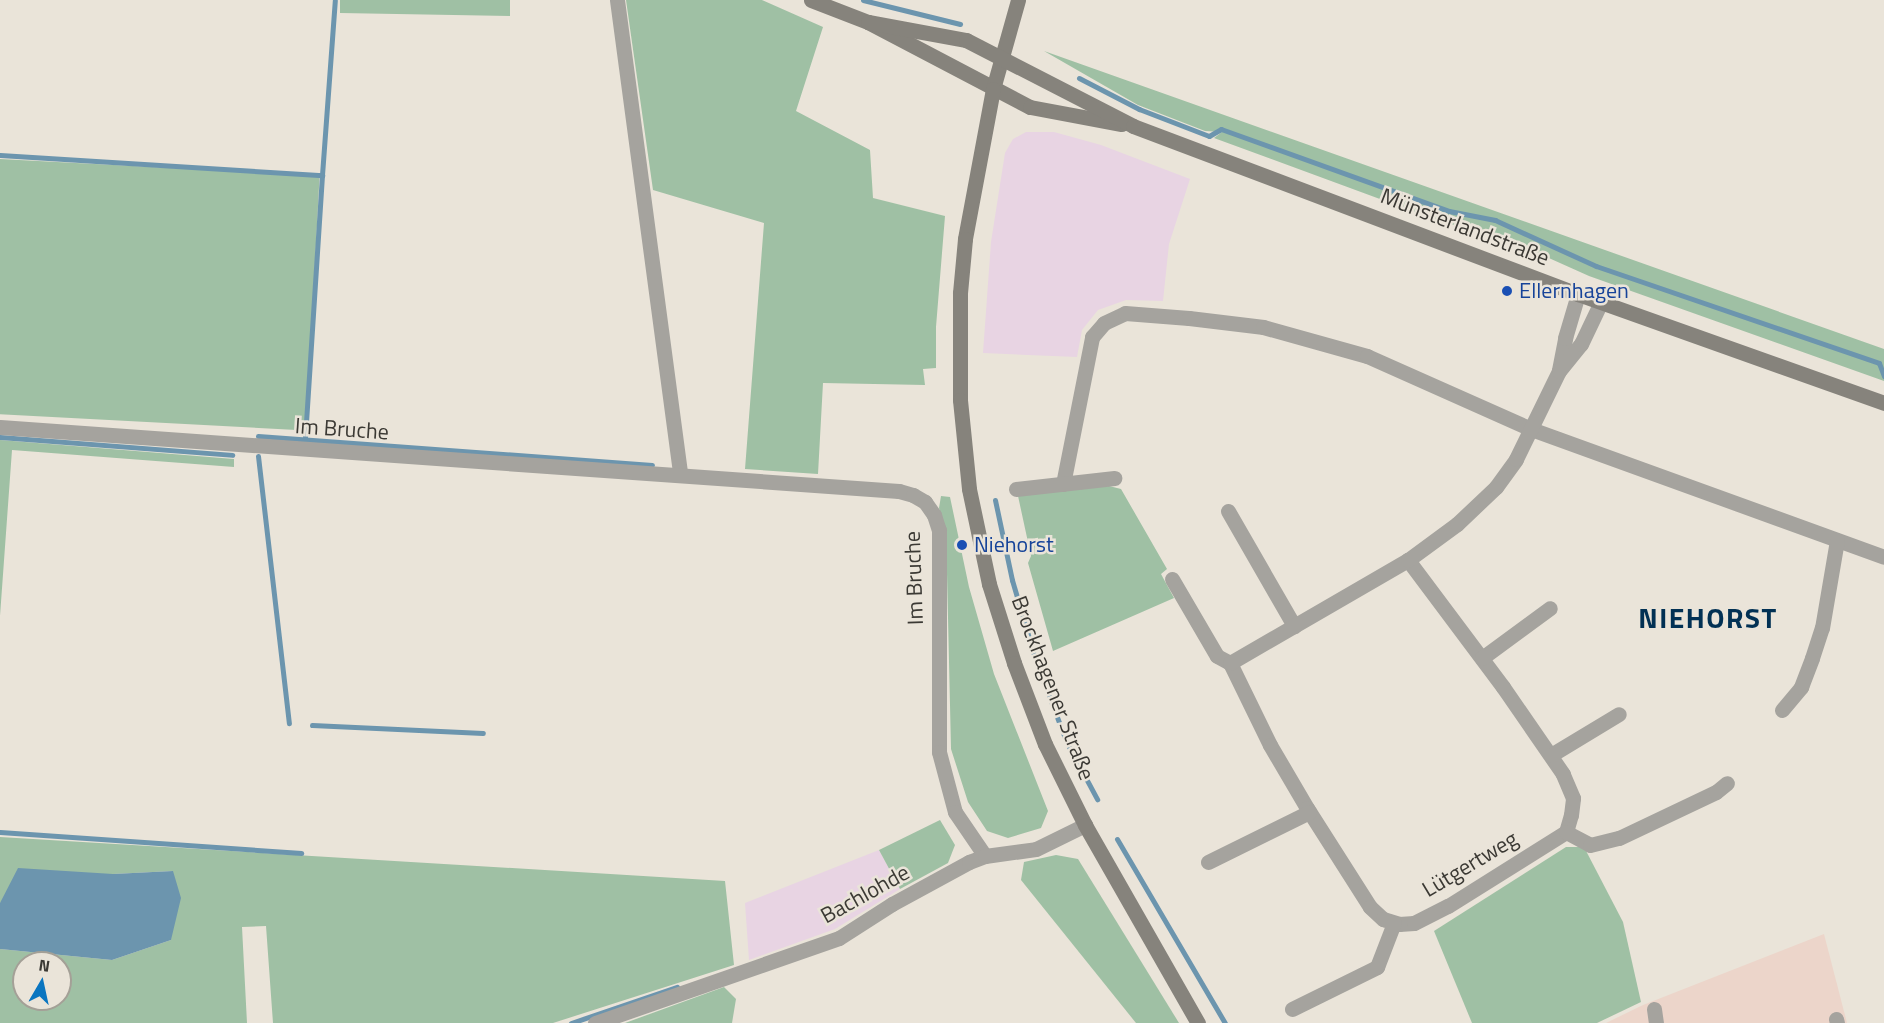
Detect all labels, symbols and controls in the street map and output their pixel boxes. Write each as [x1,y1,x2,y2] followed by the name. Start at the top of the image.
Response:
[1377,183,1553,271] street label: Münsterlandstraße
[1519,278,1629,304] place label: Ellernhagen
[1500,284,1514,298] marker: Ellernhagen
[294,413,390,445] street label: Im Bruche
[899,531,929,625] street label: Im Bruche
[974,532,1054,558] place label: Niehorst
[955,538,969,552] marker: Niehorst
[1006,592,1100,784] street label: Brockhagener Straße
[1638,601,1778,635] district label: NIEHORST
[1417,825,1523,903] street label: Lütgertweg
[816,859,914,929] street label: Bachlohde
[12,951,72,1011] north arrow
[37,952,52,978] text: N

